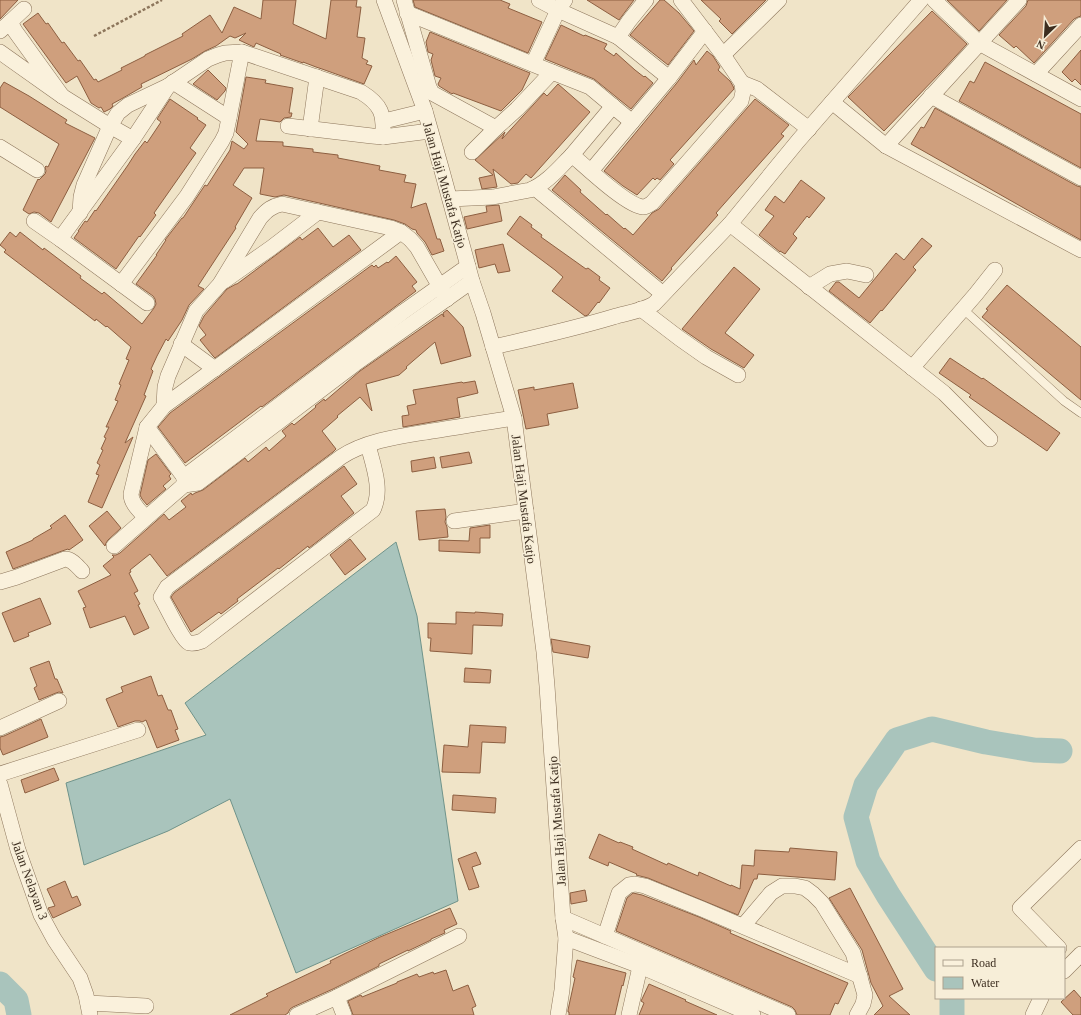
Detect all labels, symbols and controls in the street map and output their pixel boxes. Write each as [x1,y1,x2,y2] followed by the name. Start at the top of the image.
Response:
[1025,16,1065,56] north arrow
[1035,38,1047,52] text: N
[420,120,470,250] street label: Jalan Haji Mustafa Katjo
[509,433,539,565] street label: Jalan Haji Mustafa Katjo
[545,755,569,887] street label: Jalan Haji Mustafa Katjo
[9,838,51,922] street label: Jalan Nelayan 3
[935,947,1065,999] legend
[971,956,996,970] text: Road
[971,976,999,990] text: Water

